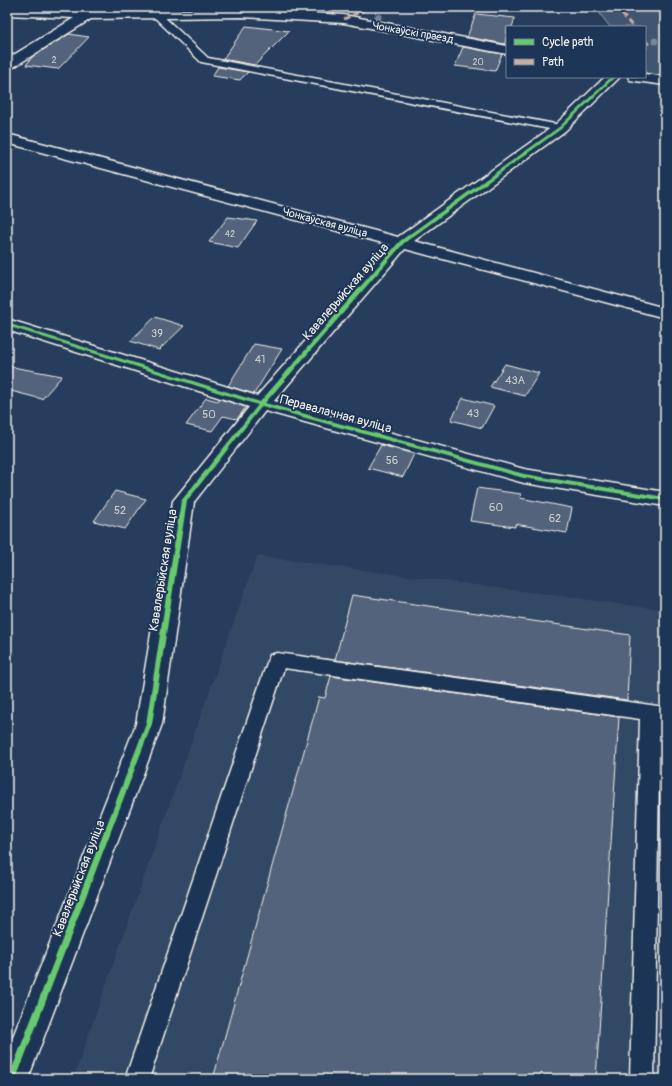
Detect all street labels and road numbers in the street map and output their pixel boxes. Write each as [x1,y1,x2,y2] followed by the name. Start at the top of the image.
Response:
[371,19,455,46] street label: Чонкаўскі праезд
[281,205,369,240] street label: Чонкаўская вуліца
[299,240,392,344] street label: Кавалерыйская вуліца
[278,391,393,437] street label: Перавалачная вуліца
[145,508,181,632] street label: Кавалерыйская вуліца
[49,818,109,939] street label: Кавалерыйская вуліца

